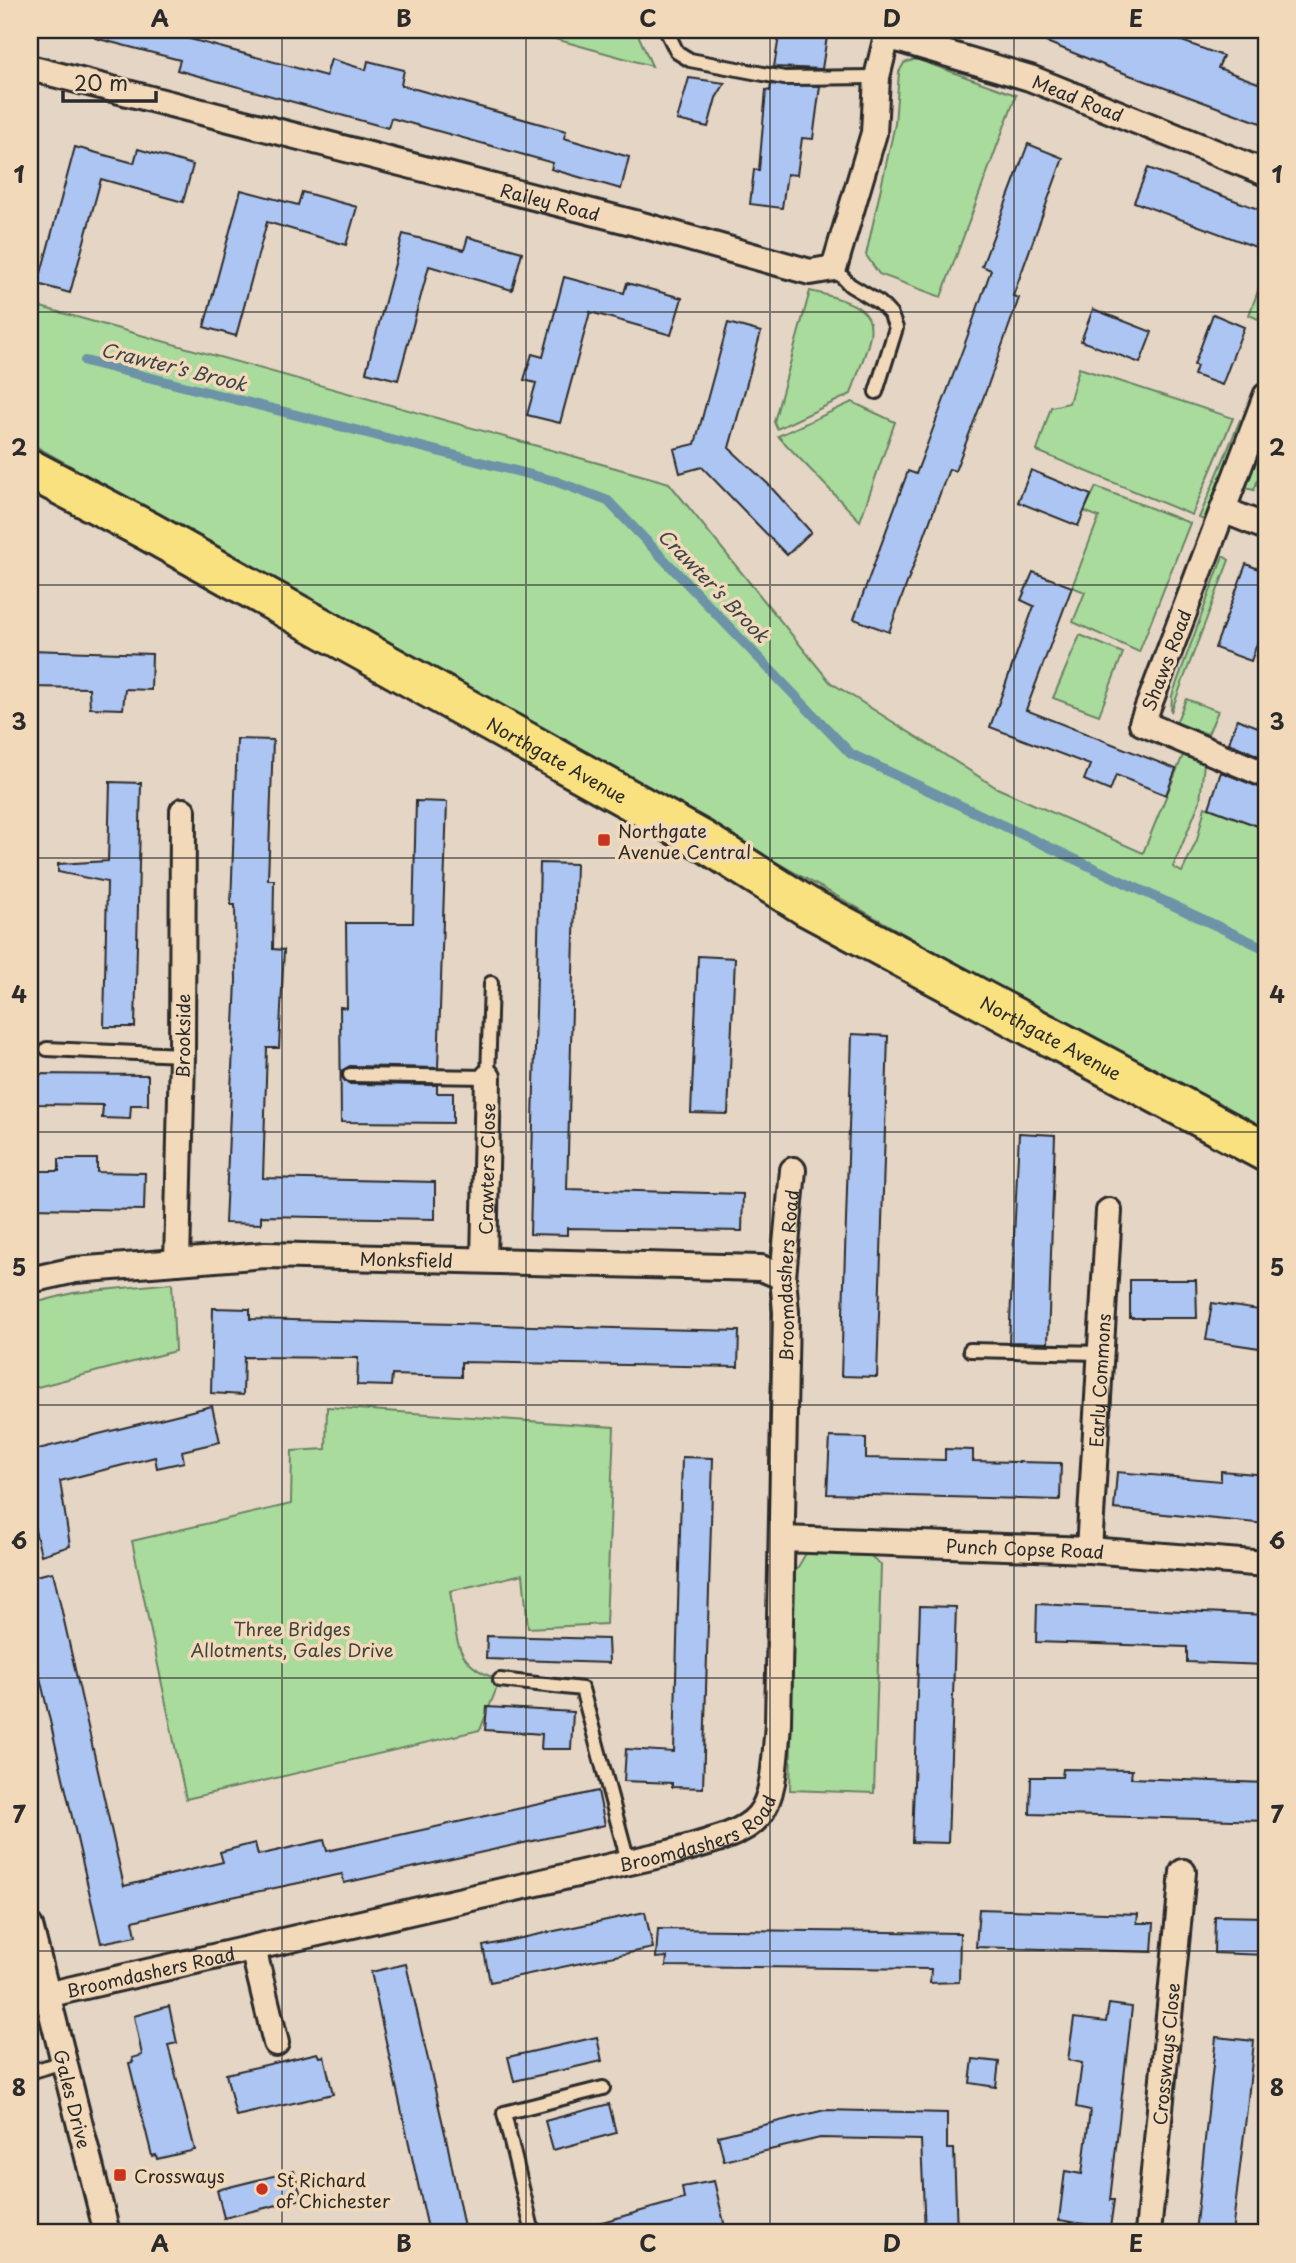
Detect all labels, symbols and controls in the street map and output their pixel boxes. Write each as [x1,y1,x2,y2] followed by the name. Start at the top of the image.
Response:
[151,0,169,35] text: A
[396,0,412,35] text: B
[639,0,657,35] text: C
[883,0,901,35] text: D
[1129,0,1143,35] text: E
[63,60,156,104] scale bar
[74,66,128,98] text: 20 m
[1029,67,1128,128] street label: Mead Road
[14,156,25,191] text: 1
[1272,156,1283,191] text: 1
[497,176,603,227] street label: Railey Road
[98,334,251,398] water label: Crawter's Brook
[11,429,27,464] text: 2
[1269,429,1285,464] text: 2
[652,522,777,649] water label: Crawter's Brook
[1134,605,1198,715] street label: Shaws Road
[11,703,27,738] text: 3
[1269,703,1285,738] text: 3
[482,709,632,809] street label: Northgate Avenue
[618,817,751,865] place label: Northgate Avenue Central
[596,832,612,848] marker: Northgate Avenue Central
[11,976,27,1011] text: 4
[1269,976,1285,1011] text: 4
[976,988,1127,1086] street label: Northgate Avenue
[168,994,196,1079] street label: Brookside
[471,1103,501,1235] street label: Crawters Close
[769,1188,805,1362] street label: Broomdashers Road
[359,1244,453,1273] street label: Monksfield
[12,1249,26,1284] text: 5
[1270,1249,1284,1284] text: 5
[1082,1312,1116,1448] street label: Early Commons
[11,1522,27,1557] text: 6
[1269,1522,1285,1557] text: 6
[945,1531,1105,1565] street label: Punch Copse Road
[190,1615,394,1663] park label: Three Bridges Allotments, Gales Drive
[616,1791,782,1878] street label: Broomdashers Road
[12,1796,26,1831] text: 7
[1270,1796,1284,1831] text: 7
[63,1939,237,2004] street label: Broomdashers Road
[1145,1981,1186,2126] street label: Crossways Close
[48,2046,99,2151] street label: Gales Drive
[12,2069,26,2104] text: 8
[1270,2069,1284,2104] text: 8
[134,2162,225,2189] place label: Crossways
[276,2166,391,2214] place label: St Richard of Chichester
[112,2167,128,2183] marker: Crossways
[254,2181,270,2197] marker: St Richard of Chichester
[151,2225,169,2260] text: A
[396,2225,412,2260] text: B
[639,2225,657,2260] text: C
[883,2225,901,2260] text: D
[1129,2225,1143,2260] text: E

